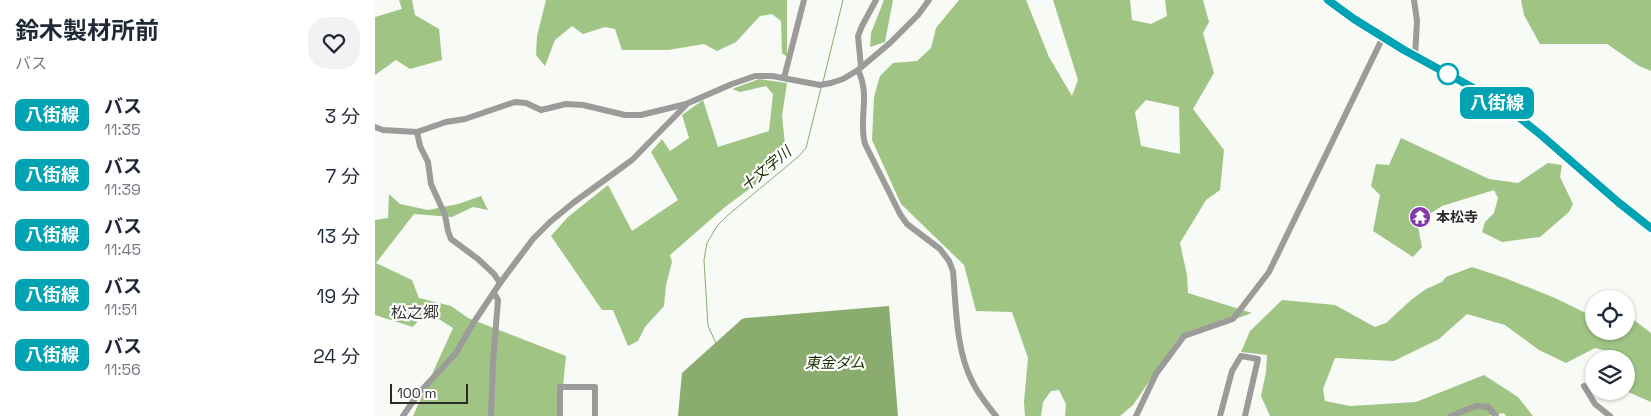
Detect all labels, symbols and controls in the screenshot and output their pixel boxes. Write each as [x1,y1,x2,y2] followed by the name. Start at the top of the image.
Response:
[15,15,159,46] text: 鈴木製材所前
[308,17,360,69] button: heart
[15,53,47,74] text: バス
[1437,63,1459,85] unlabelled marker
[1468,87,1526,119] line badge: 八街線
[1470,91,1524,114] text: 八街線
[104,94,142,119] text: バス
[25,103,79,126] text: 八街線
[325,104,360,129] text: 3 分
[104,119,141,140] text: 11:35
[737,141,796,195] water label: 十文字川
[104,154,142,179] text: バス
[25,163,79,186] text: 八街線
[325,164,360,189] text: 7 分
[104,179,141,200] text: 11:39
[1408,205,1432,229] temple icon: 本松寺
[1436,208,1478,226] place label: 本松寺
[104,214,142,239] text: バス
[25,223,79,246] text: 八街線
[317,224,360,249] text: 13 分
[104,239,141,260] text: 11:45
[104,274,142,299] text: バス
[25,283,79,306] text: 八街線
[317,284,360,309] text: 19 分
[1585,290,1635,400] map controls
[1585,290,1635,340] button: locate
[104,299,137,320] text: 11:51
[391,302,439,323] district label: 松之郷
[104,334,142,359] text: バス
[25,343,79,366] text: 八街線
[313,344,360,369] text: 24 分
[1585,350,1635,400] button: layers
[805,353,865,372] water label: 東金ダム
[104,359,141,380] text: 11:56
[390,381,467,404] scale bar
[397,384,436,402] text: 100 m

